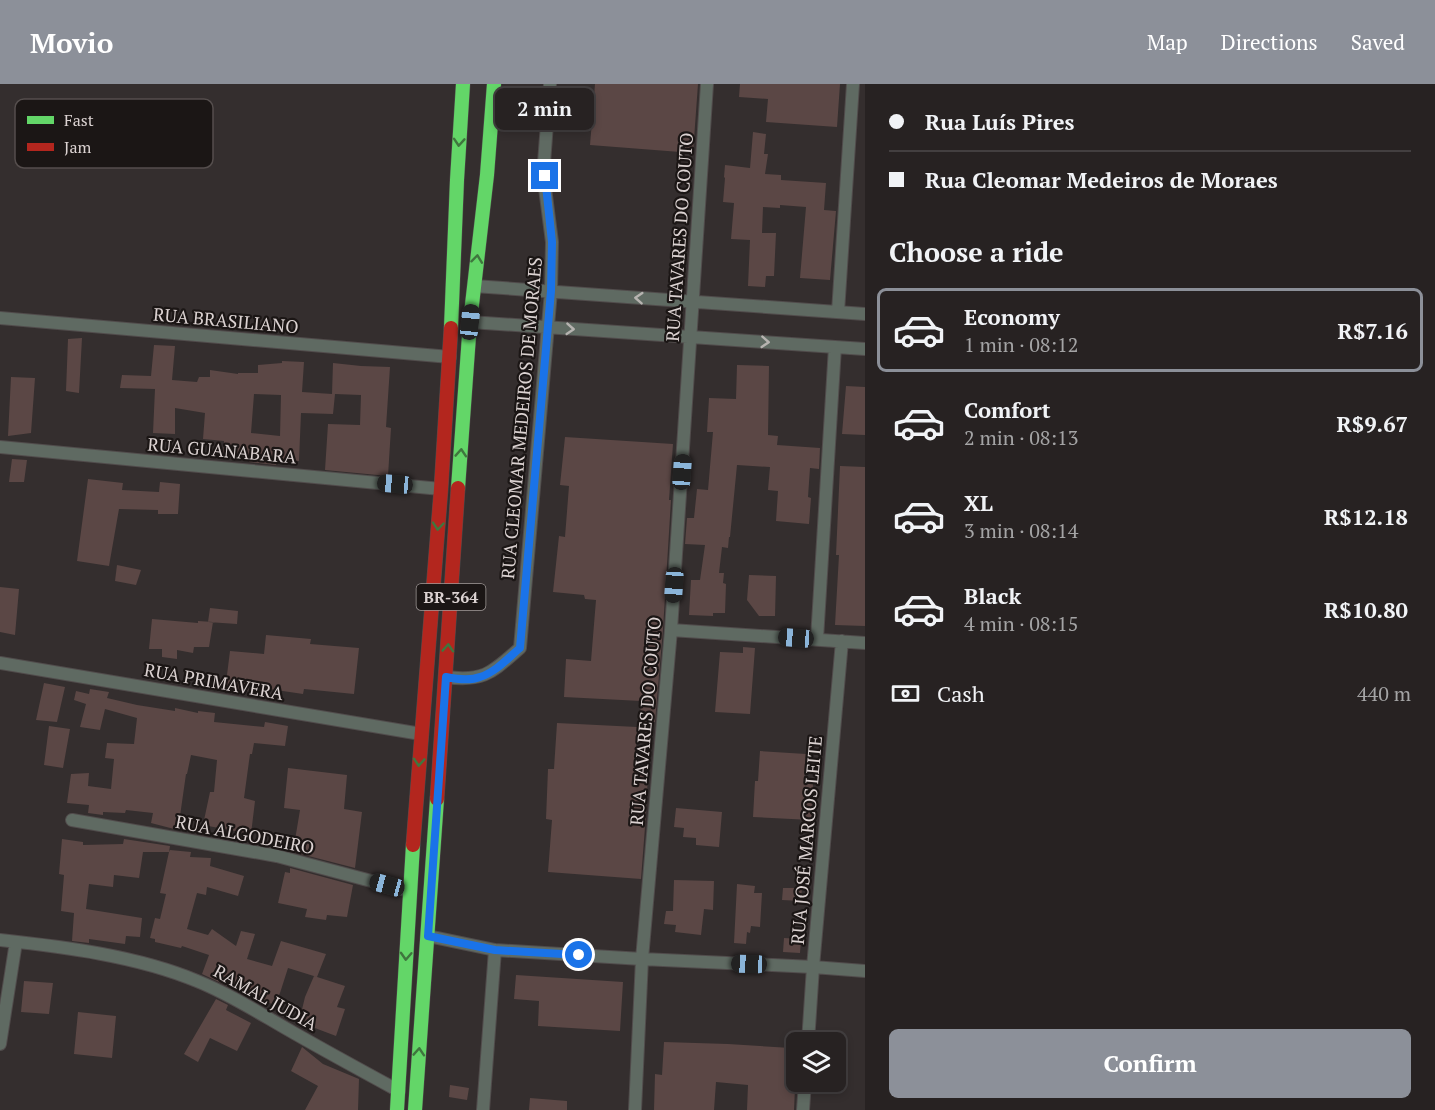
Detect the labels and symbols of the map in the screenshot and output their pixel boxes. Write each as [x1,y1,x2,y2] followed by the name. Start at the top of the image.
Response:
[496,89,594,131] callout: 2 min
[15,99,213,168] legend
[64,109,94,131] text: Fast
[660,132,698,342] street label: RUA TAVARES DO COUTO
[64,136,92,158] text: Jam
[453,138,466,147] one-way arrow
[531,162,558,189] route end
[470,254,483,263] one-way arrow
[495,256,547,580] street label: RUA CLEOMAR MEDEIROS DE MORAES
[635,292,644,305] one-way arrow
[152,302,300,338] street label: RUA BRASILIANO
[459,303,481,341] car
[566,322,575,335] one-way arrow
[760,336,769,349] one-way arrow
[147,432,298,469] street label: RUA GUANABARA
[454,449,467,458] one-way arrow
[672,453,692,491] car
[376,473,414,495] car
[432,521,445,530] one-way arrow
[664,566,684,604] car
[416,584,486,610] road number: BR-364
[624,615,666,827] street label: RUA TAVARES DO COUTO
[777,628,815,648] car
[441,643,454,652] one-way arrow
[142,657,286,705] street label: RUA PRIMAVERA
[785,735,827,945] street label: RUA JOSÉ MARCOS LEITE
[413,757,426,767] one-way arrow
[174,809,316,859] street label: RUA ALGODEIRO
[367,872,407,898] car
[565,941,592,968] route start
[399,952,412,961] one-way arrow
[731,954,767,974] car
[210,958,323,1036] street label: RAMAL JUDIA
[413,1047,426,1056] one-way arrow

